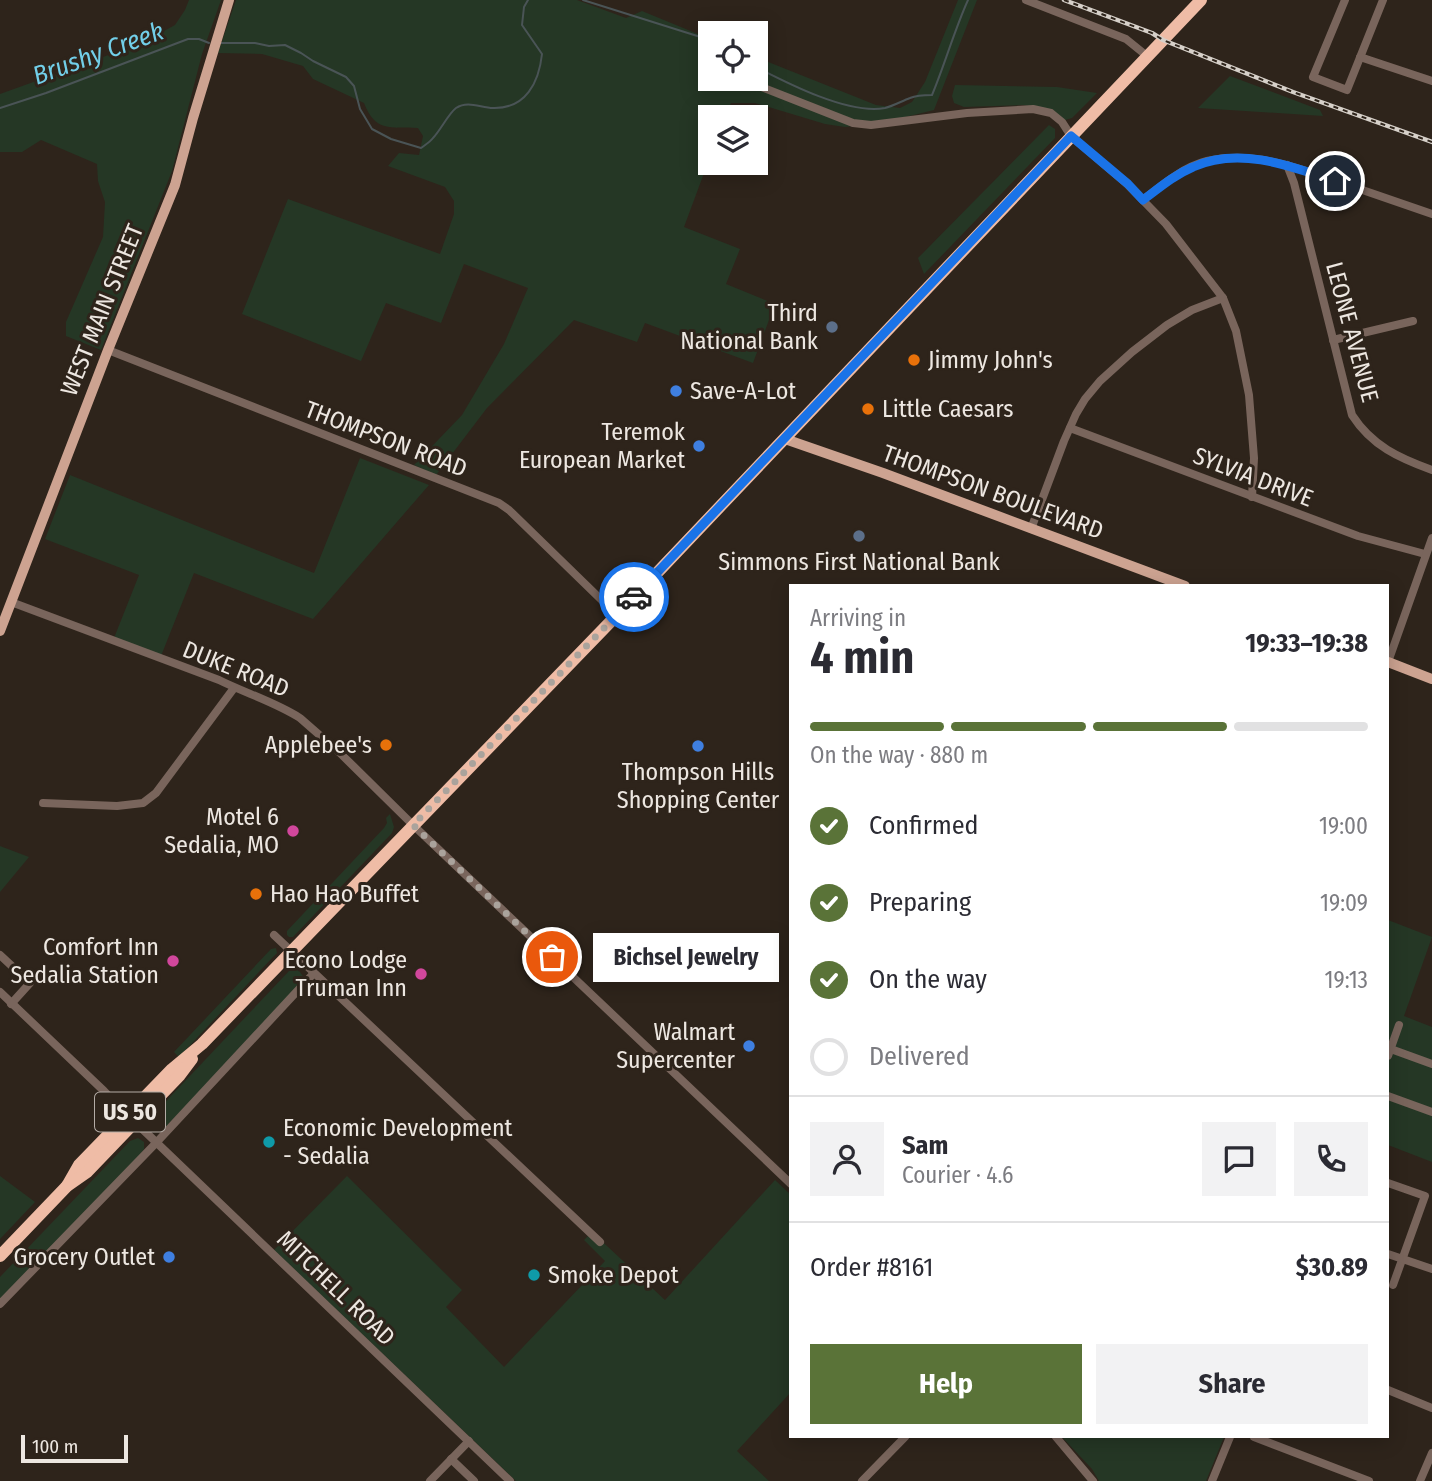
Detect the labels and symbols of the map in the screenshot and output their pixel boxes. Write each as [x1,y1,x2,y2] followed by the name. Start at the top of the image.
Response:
[28,15,168,91] water label: Brushy Creek
[1305,151,1365,211] pin
[55,220,149,400] street label: WEST MAIN STREET
[1320,259,1384,405] street label: LEONE AVENUE
[680,299,819,355] place label: Third National Bank
[824,319,840,335] marker: Third National Bank
[928,346,1053,374] place label: Jimmy John's
[906,352,922,368] marker: Jimmy John's
[690,377,796,405] place label: Save-A-Lot
[668,383,684,399] marker: Save-A-Lot
[301,395,471,483] street label: THOMPSON ROAD
[882,395,1014,423] place label: Little Caesars
[860,401,876,417] marker: Little Caesars
[519,418,686,474] place label: Teremok European Market
[691,438,707,454] marker: Teremok European Market
[879,439,1107,545] street label: THOMPSON BOULEVARD
[1189,441,1317,513] street label: SYLVIA DRIVE
[851,528,867,544] marker: Simmons First National Bank
[718,548,1000,576] place label: Simmons First National Bank
[599,562,669,632] courier
[179,635,293,703] street label: DUKE ROAD
[265,731,372,759] place label: Applebee's
[378,737,394,753] marker: Applebee's
[690,738,706,754] marker: Thompson Hills Shopping Center
[617,758,780,814] place label: Thompson Hills Shopping Center
[164,803,279,859] place label: Motel 6 Sedalia, MO
[285,823,301,839] marker: Motel 6 Sedalia, MO
[270,880,419,908] place label: Hao Hao Buffet
[248,886,264,902] marker: Hao Hao Buffet
[522,927,582,987] pin
[594,932,780,982] callout: Bichsel Jewelry
[11,933,159,989] place label: Comfort Inn Sedalia Station
[285,946,407,1002] place label: Econo Lodge Truman Inn
[165,953,181,969] marker: Comfort Inn Sedalia Station
[413,966,429,982] marker: Econo Lodge Truman Inn
[616,1018,736,1074] place label: Walmart Supercenter
[741,1038,757,1054] marker: Walmart Supercenter
[95,1092,165,1132] road number: US 50
[283,1114,513,1170] place label: Economic Development - Sedalia
[261,1134,277,1150] marker: Economic Development - Sedalia
[271,1225,401,1351] street label: MITCHELL ROAD
[13,1243,155,1271] place label: Grocery Outlet
[161,1249,177,1265] marker: Grocery Outlet
[548,1261,679,1289] place label: Smoke Depot
[526,1267,542,1283] marker: Smoke Depot
[21,1432,128,1464] scale bar

